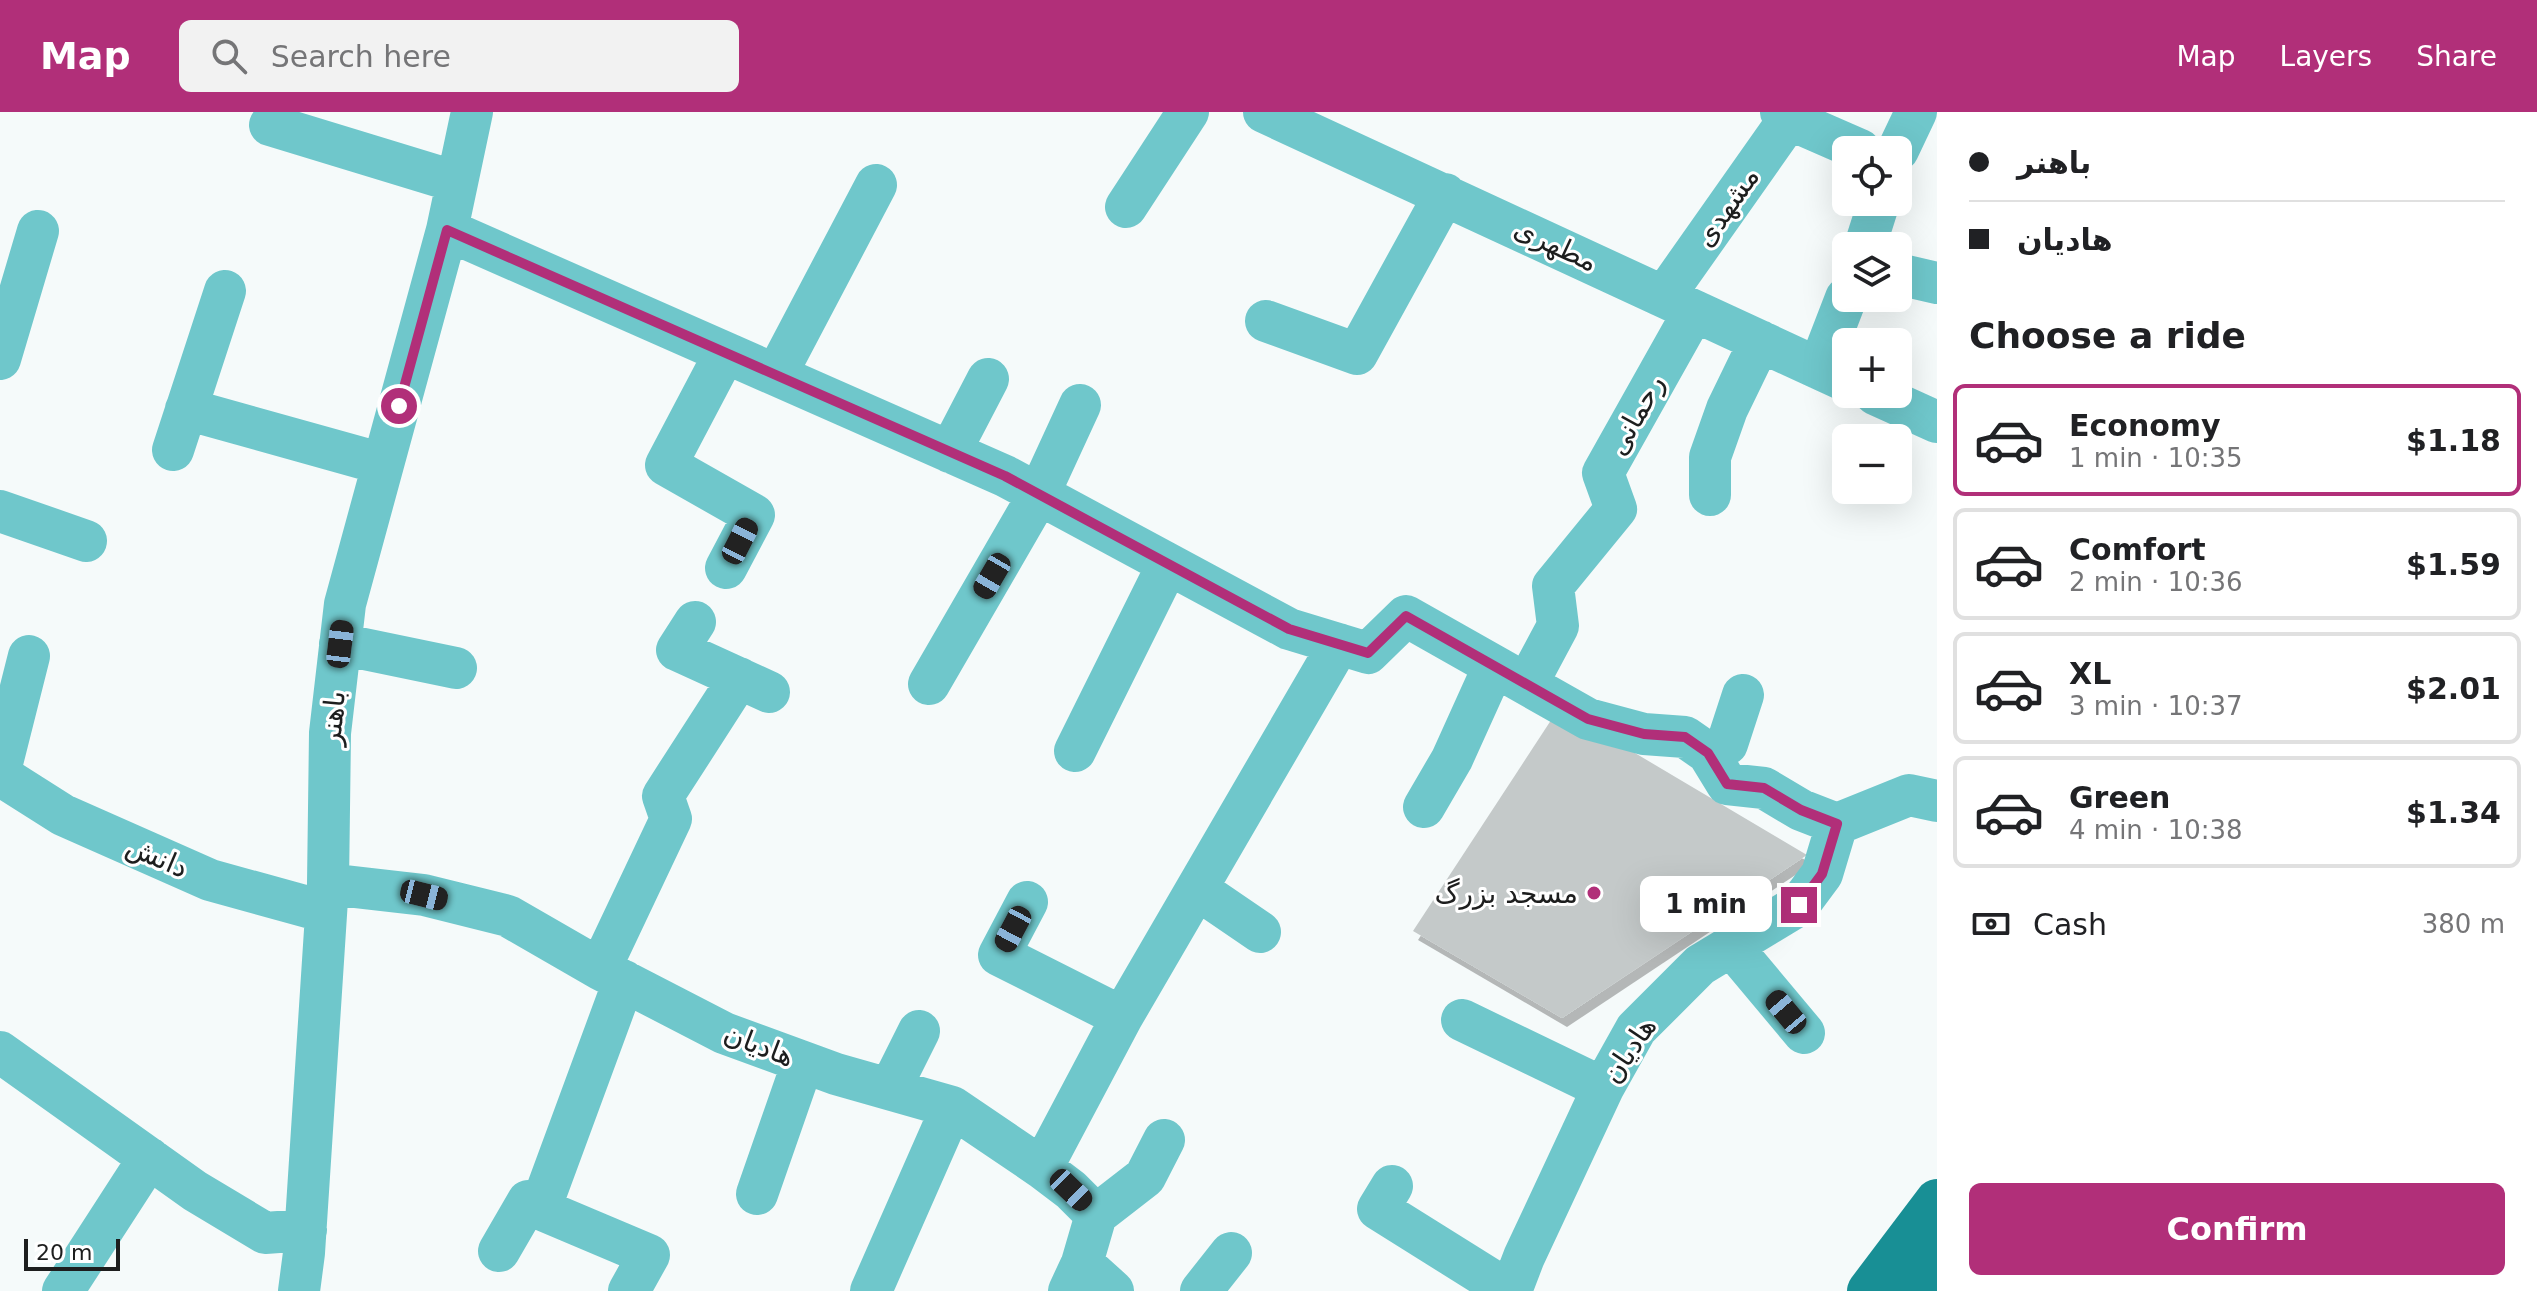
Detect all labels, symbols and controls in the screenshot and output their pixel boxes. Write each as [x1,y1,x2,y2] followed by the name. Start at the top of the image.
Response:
[179,20,739,92] search box
[40,34,131,78] text: Map
[207,34,251,78] icon: search
[271,39,451,74] text: Search here
[2176,40,2236,73] text: Map
[2280,40,2372,73] text: Layers
[2416,40,2497,73] text: Share
[1832,136,1912,504] map controls
[1832,136,1912,216] button: locate
[2017,145,2091,180] text: باهنر
[1688,161,1766,253] street label: مشهدی
[1509,211,1603,279] street label: مطهری
[2017,222,2113,257] text: هادیان
[1832,232,1912,312] button: layers
[1969,315,2246,356] text: Choose a ride
[1832,328,1912,408] button: +
[1601,369,1671,461] street label: رحمانی
[381,388,417,424] route start
[1973,404,2045,476] icon: car
[2069,408,2221,443] text: Economy
[2406,423,2501,458] text: $1.18
[1832,424,1912,504] button: −
[2069,443,2243,473] text: 1 min · 10:35
[718,514,762,568] car
[1973,528,2045,600] icon: car
[2069,532,2206,567] text: Comfort
[2406,547,2501,582] text: $1.59
[970,549,1014,603] car
[2069,567,2243,597] text: 2 min · 10:36
[325,619,355,669] car
[1973,652,2045,724] icon: car
[2069,656,2111,691] text: XL
[2406,671,2501,706] text: $2.01
[314,689,352,749] street label: باهنر
[2069,691,2243,721] text: 3 min · 10:37
[1973,776,2045,848] icon: car
[2069,780,2170,815] text: Green
[2406,795,2501,830] text: $1.34
[2069,815,2243,845] text: 4 min · 10:38
[121,829,193,885] street label: دانش
[1435,877,1578,910] place label: مسجد بزرگ
[1639,877,1771,933] callout: 1 min
[398,878,450,912] car
[1585,884,1603,902] marker: مسجد بزرگ
[1781,887,1817,923] route end
[1665,889,1747,919] text: 1 min
[991,902,1035,956] car
[1969,902,2013,946] icon: cash
[2033,907,2107,942] text: Cash
[2422,909,2505,939] text: 380 m
[1761,986,1811,1038] car
[1595,1011,1663,1089] street label: هادیان
[719,1017,799,1073] street label: هادیان
[1045,1165,1097,1215] car
[1969,1183,2505,1275] button: Confirm
[24,1235,120,1271] scale bar
[36,1240,92,1265] text: 20 m

